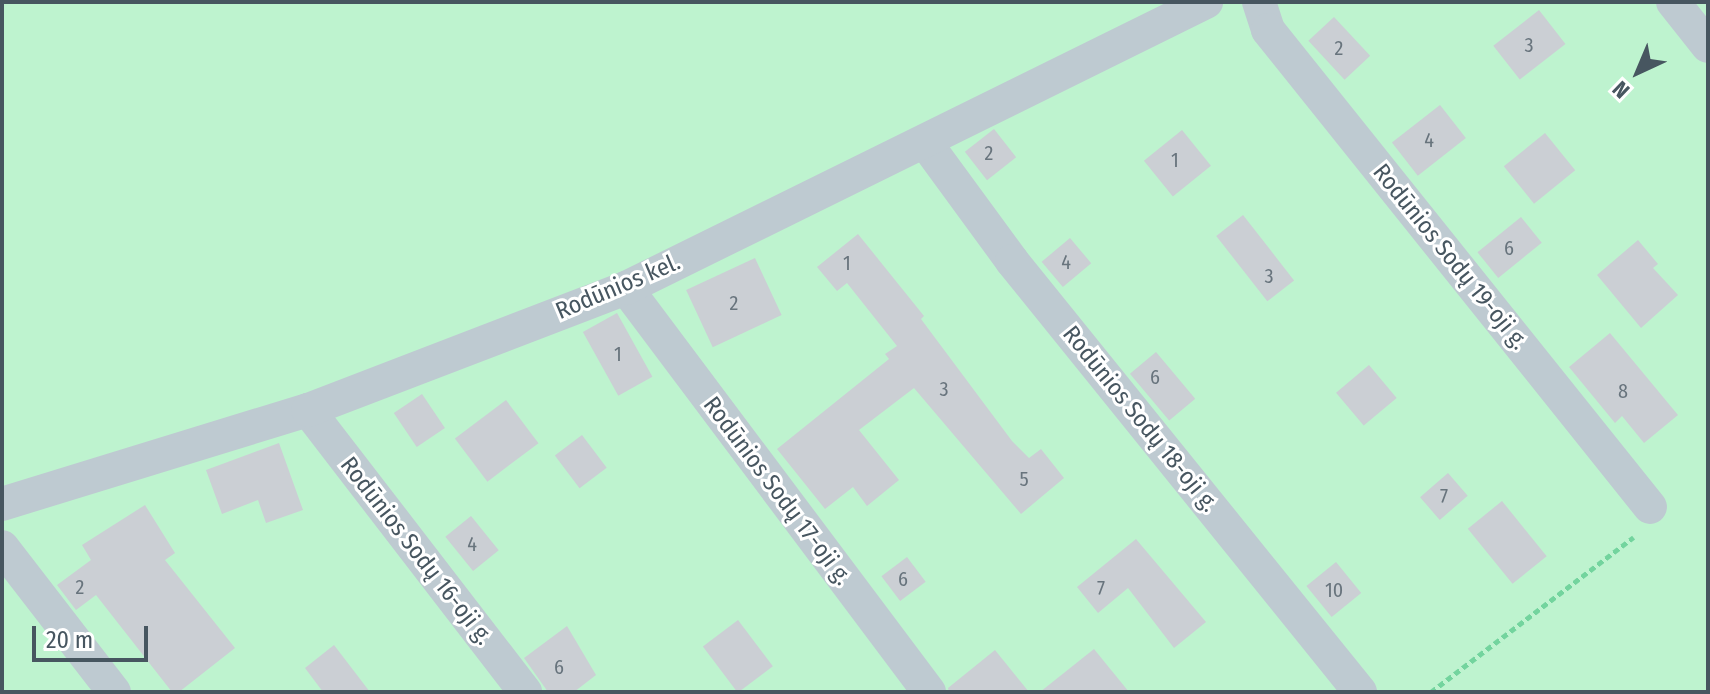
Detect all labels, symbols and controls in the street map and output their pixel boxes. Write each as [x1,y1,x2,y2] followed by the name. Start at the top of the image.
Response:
[1598,32,1678,112] north arrow
[1524,33,1534,57] house number: 3
[1335,36,1343,60] house number: 2
[1607,75,1635,104] text: N
[1424,128,1434,152] house number: 4
[985,141,993,165] house number: 2
[1171,148,1179,172] house number: 1
[1366,159,1534,355] street label: Rodūnios Sodų 19-oji g.
[1504,236,1514,260] house number: 6
[551,248,685,326] street label: Rodūnios kel.
[1061,250,1071,274] house number: 4
[843,251,851,275] house number: 1
[1264,264,1274,288] house number: 3
[730,291,738,315] house number: 2
[1056,320,1224,518] street label: Rodūnios Sodų 18-oji g.
[614,342,622,366] house number: 1
[1150,365,1160,389] house number: 6
[939,377,949,401] house number: 3
[1618,379,1628,403] house number: 8
[697,391,857,591] street label: Rodūnios Sodų 17-oji g.
[334,451,498,651] street label: Rodūnios Sodų 16-oji g.
[1019,467,1029,491] house number: 5
[1440,484,1448,508] house number: 7
[467,532,477,556] house number: 4
[898,567,908,591] house number: 6
[76,575,84,599] house number: 2
[1097,576,1105,600] house number: 7
[1325,578,1343,602] house number: 10
[36,610,152,660] scale bar
[46,626,93,654] text: 20 m
[554,655,564,679] house number: 6

